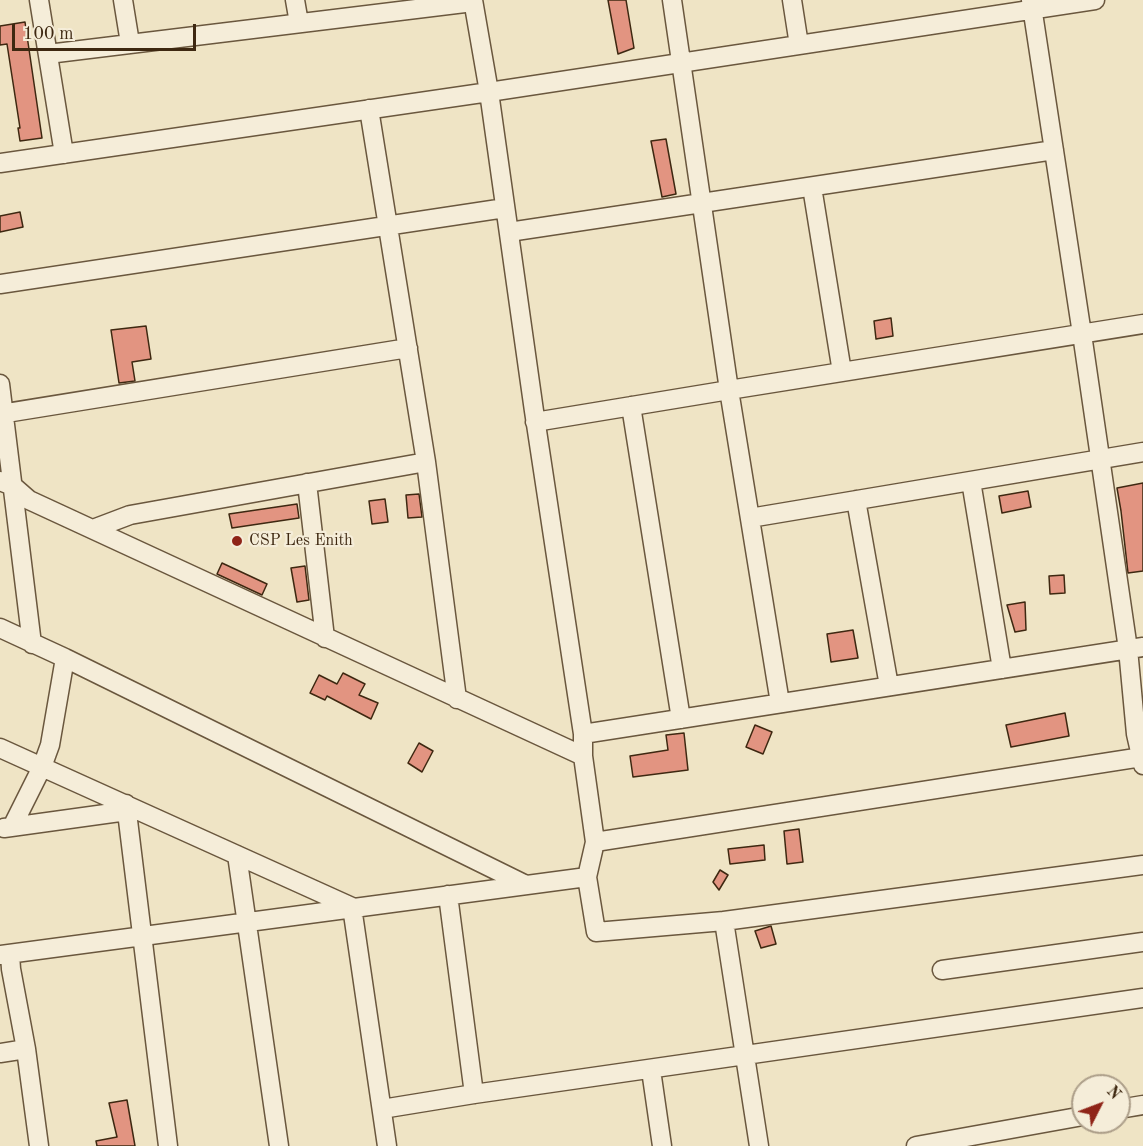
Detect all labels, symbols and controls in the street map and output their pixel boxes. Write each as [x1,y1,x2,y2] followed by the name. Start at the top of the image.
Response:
[15,12,200,50] scale bar
[23,25,74,43] text: 100 m
[249,531,353,551] place label: CSP Les Enith
[230,534,244,548] marker: CSP Les Enith
[1071,1074,1131,1134] north arrow
[1103,1083,1123,1103] text: N

